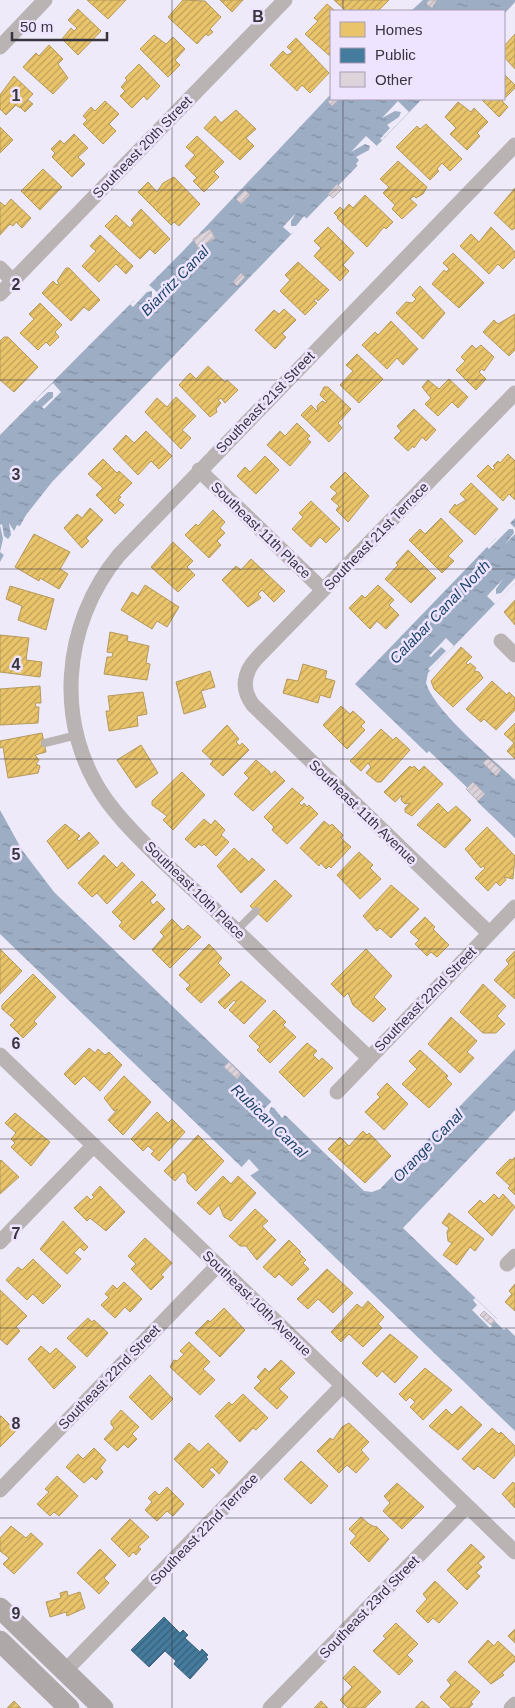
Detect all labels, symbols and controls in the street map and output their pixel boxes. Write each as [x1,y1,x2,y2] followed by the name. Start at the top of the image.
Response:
[252,8,264,25] text: B
[12,10,108,42] scale bar
[330,10,505,100] legend
[20,18,53,35] text: 50 m
[375,21,423,38] text: Homes
[375,46,416,63] text: Public
[375,71,413,88] text: Other
[12,87,21,104] text: 1
[89,93,195,201] street label: Southeast 20th Street
[137,242,212,319] water label: Biarritz Canal
[12,276,21,293] text: 2
[212,348,318,456] street label: Southeast 21st Street
[12,466,21,483] text: 3
[208,478,314,582] street label: Southeast 11th Place
[320,479,432,593] street label: Southeast 21st Terrace
[386,557,493,667] water label: Calabar Canal North
[12,656,21,673] text: 4
[306,756,420,868] street label: Southeast 11th Avenue
[142,838,249,942] street label: Southeast 10th Place
[12,846,21,863] text: 5
[371,943,479,1055] street label: Southeast 22nd Street
[12,1035,21,1052] text: 6
[228,1080,311,1161] water label: Rubican Canal
[389,1106,467,1185] water label: Orange Canal
[12,1225,21,1242] text: 7
[199,1247,315,1359] street label: Southeast 10th Avenue
[55,1321,163,1433] street label: Southeast 22nd Street
[12,1415,21,1432] text: 8
[147,1470,261,1588] street label: Southeast 22nd Terrace
[316,1552,422,1662] street label: Southeast 23rd Street
[12,1605,21,1622] text: 9

